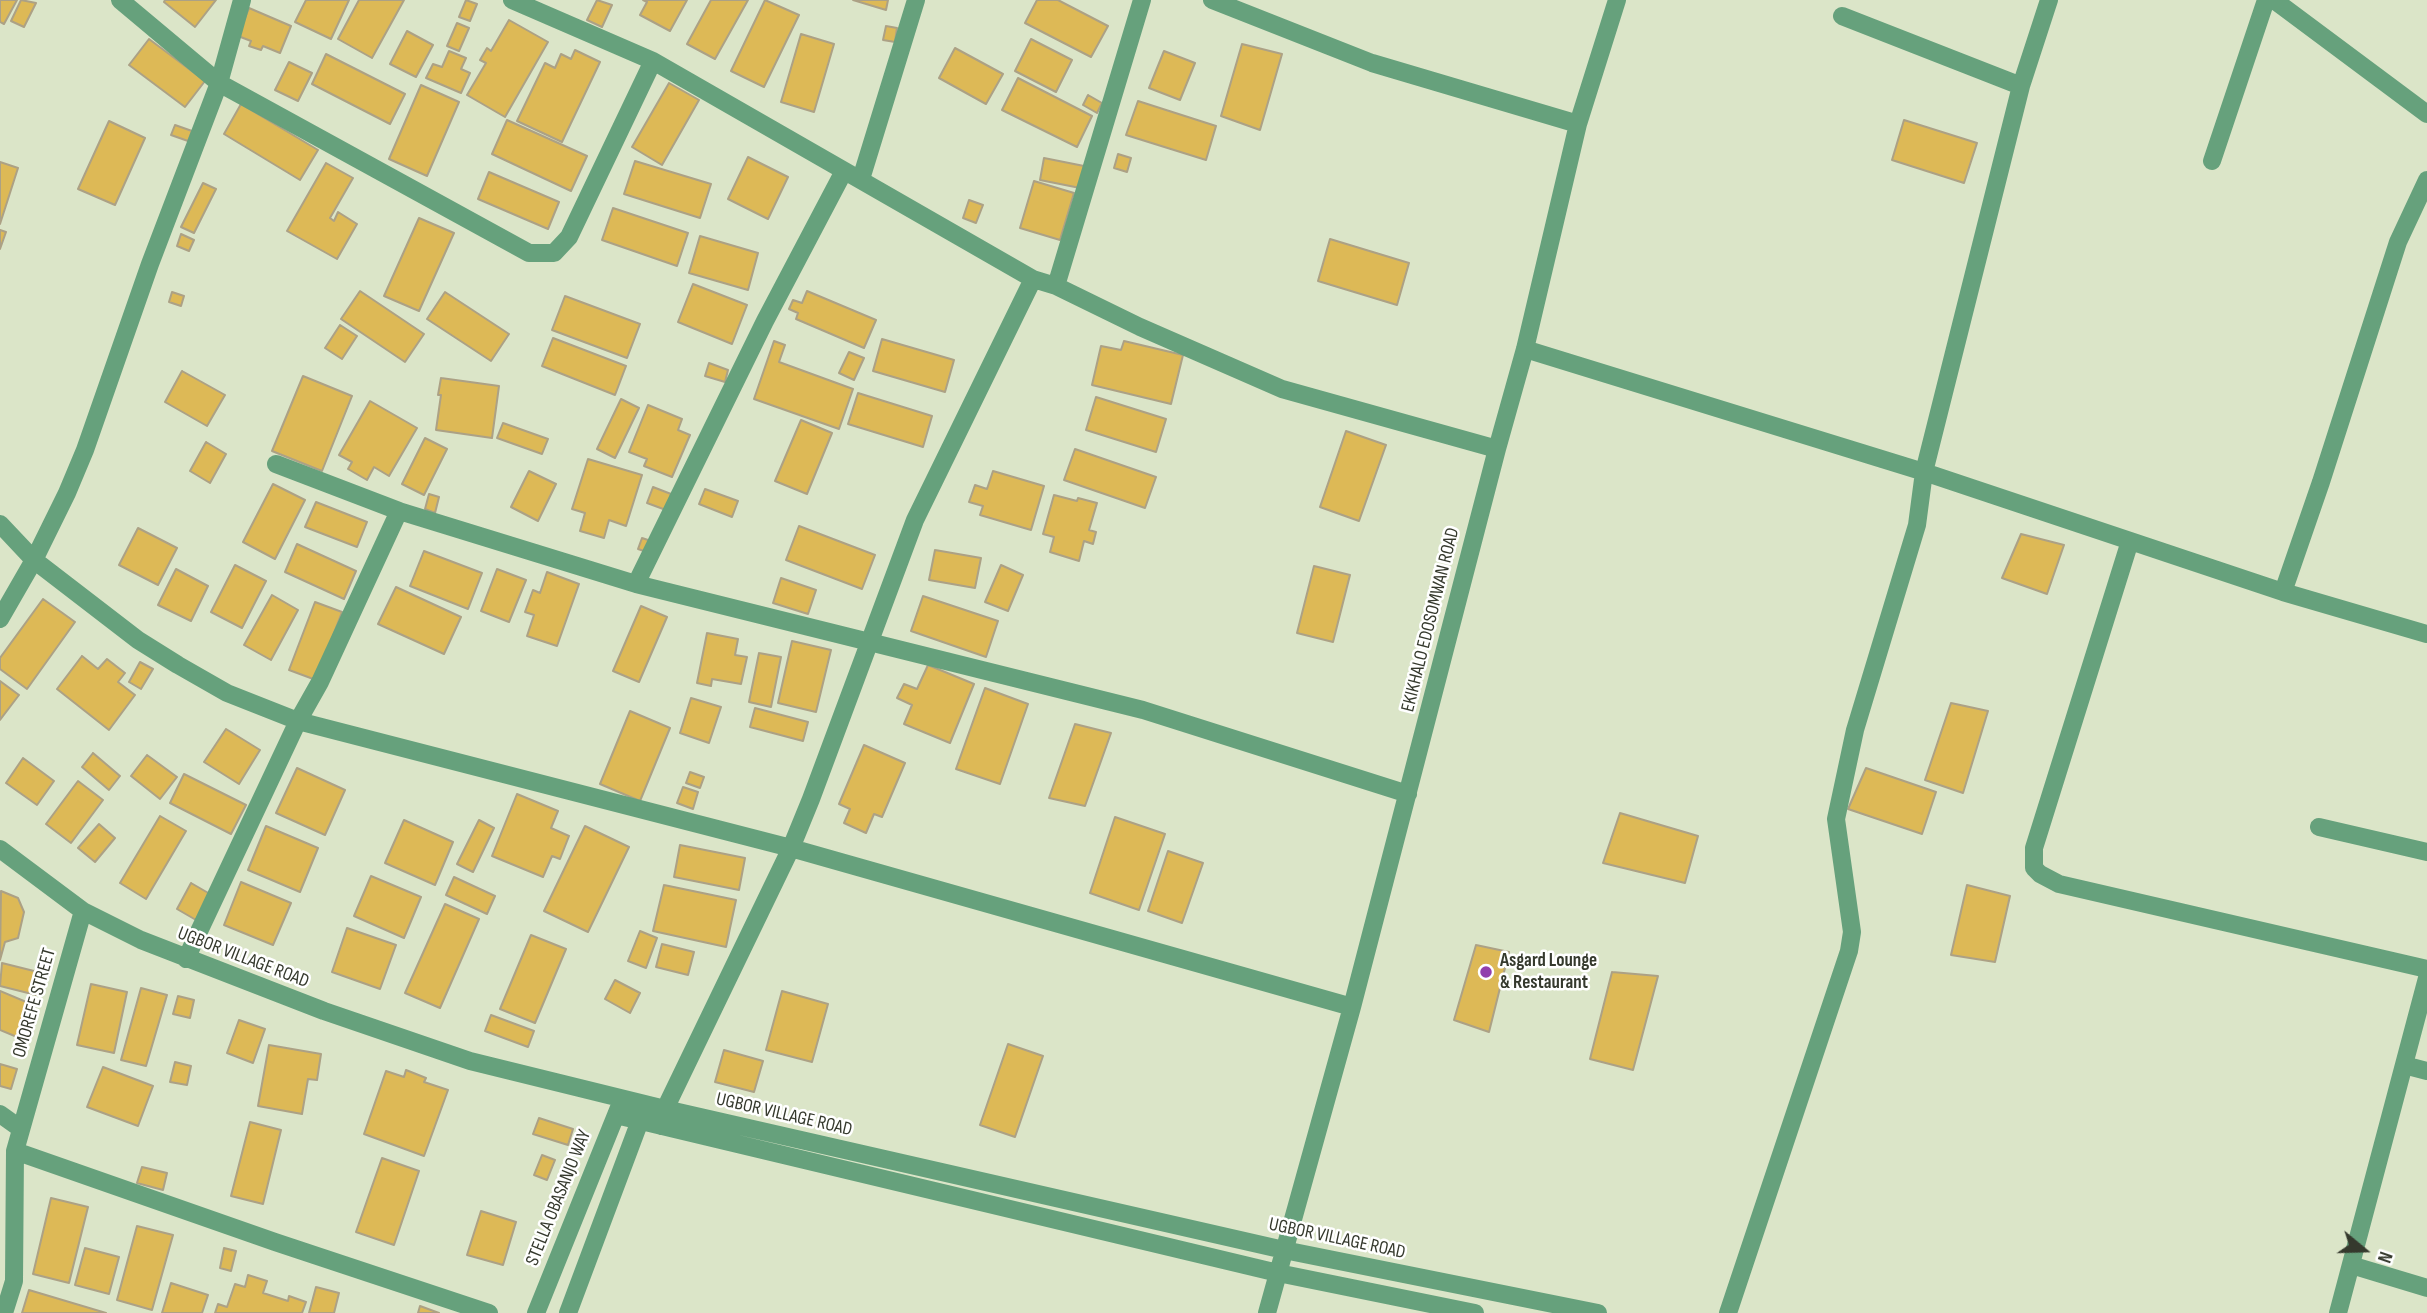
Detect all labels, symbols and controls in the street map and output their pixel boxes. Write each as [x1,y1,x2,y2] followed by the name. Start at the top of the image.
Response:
[1397,526,1465,714] street label: EKIKHALO EDOSOMWAN ROAD
[174,922,312,994] street label: UGBOR VILLAGE ROAD
[8,946,62,1060] street label: OMOREFE STREET
[1500,950,1597,994] place label: Asgard Lounge & Restaurant
[1478,964,1494,980] marker: Asgard Lounge & Restaurant
[714,1088,854,1142] street label: UGBOR VILLAGE ROAD
[521,1127,597,1269] street label: STELLA OBASANJO WAY
[1267,1213,1407,1265] street label: UGBOR VILLAGE ROAD
[2329,1215,2399,1285] north arrow
[2372,1248,2397,1266] text: N

